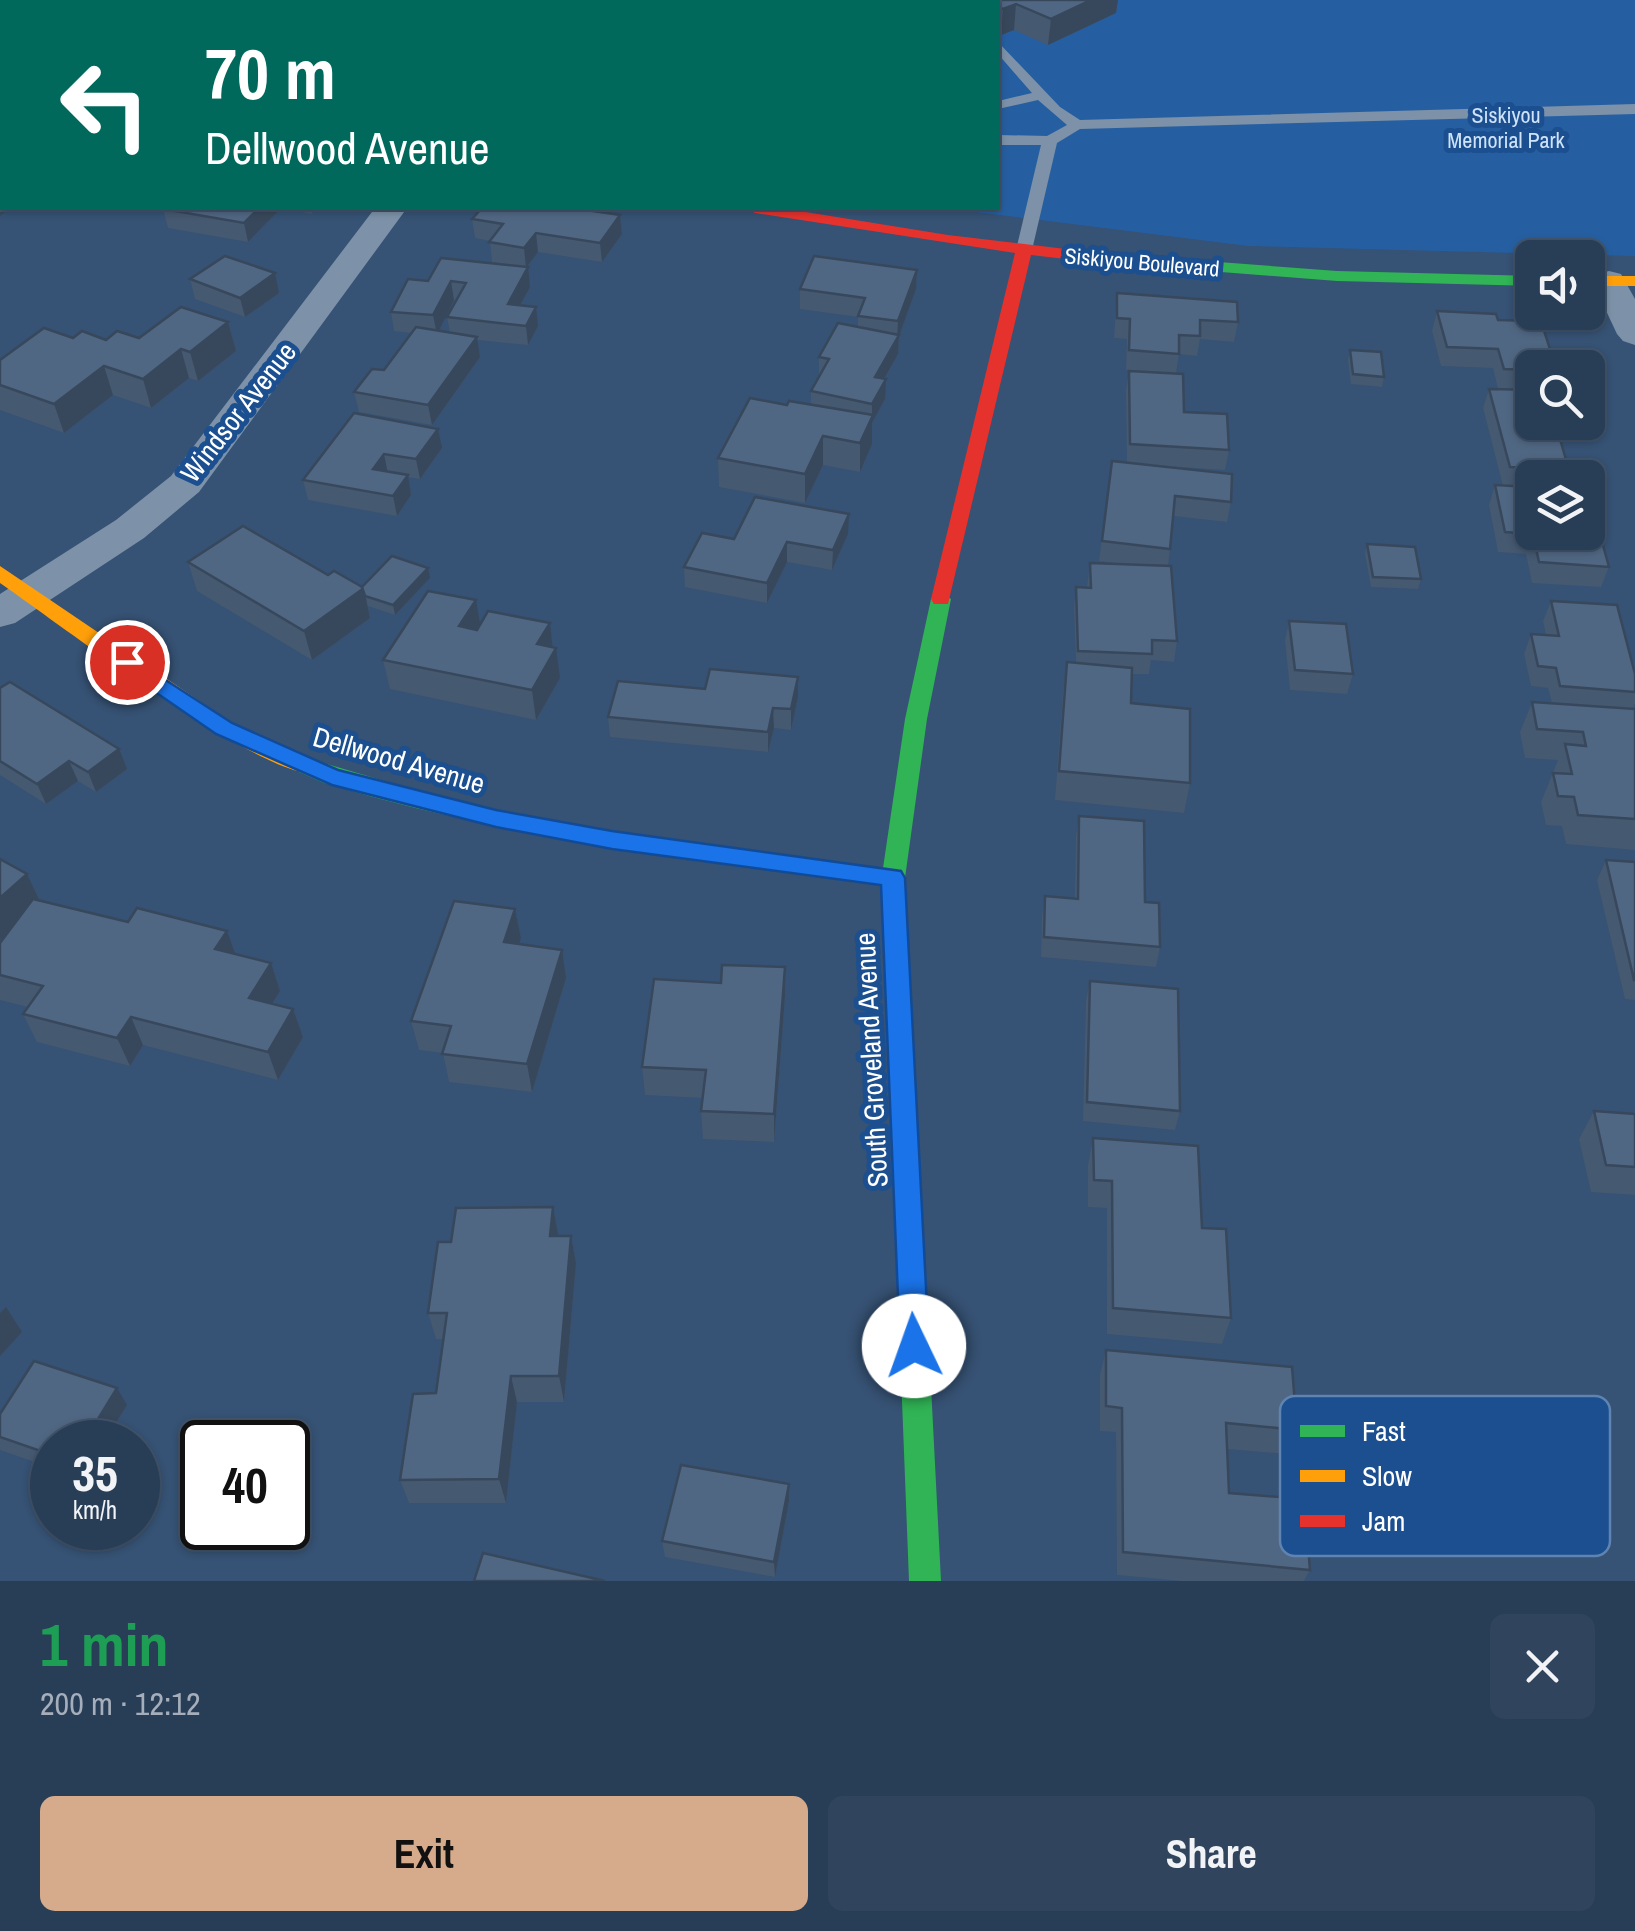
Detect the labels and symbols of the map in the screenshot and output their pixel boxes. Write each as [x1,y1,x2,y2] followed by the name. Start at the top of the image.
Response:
[1447,100,1566,155] park label: Siskiyou Memorial Park
[1063,240,1221,284] street label: Siskiyou Boulevard
[171,334,305,490] street label: Windsor Avenue
[85,620,170,705] pin
[309,717,489,803] street label: Dellwood Avenue
[845,932,897,1188] street label: South Groveland Avenue
[862,1294,966,1398] position arrow
[1280,1396,1610,1556] legend
[1362,1412,1406,1450] text: Fast
[180,1420,310,1550] speed limit sign: 40
[1362,1457,1412,1495] text: Slow
[1362,1502,1405,1540] text: Jam

